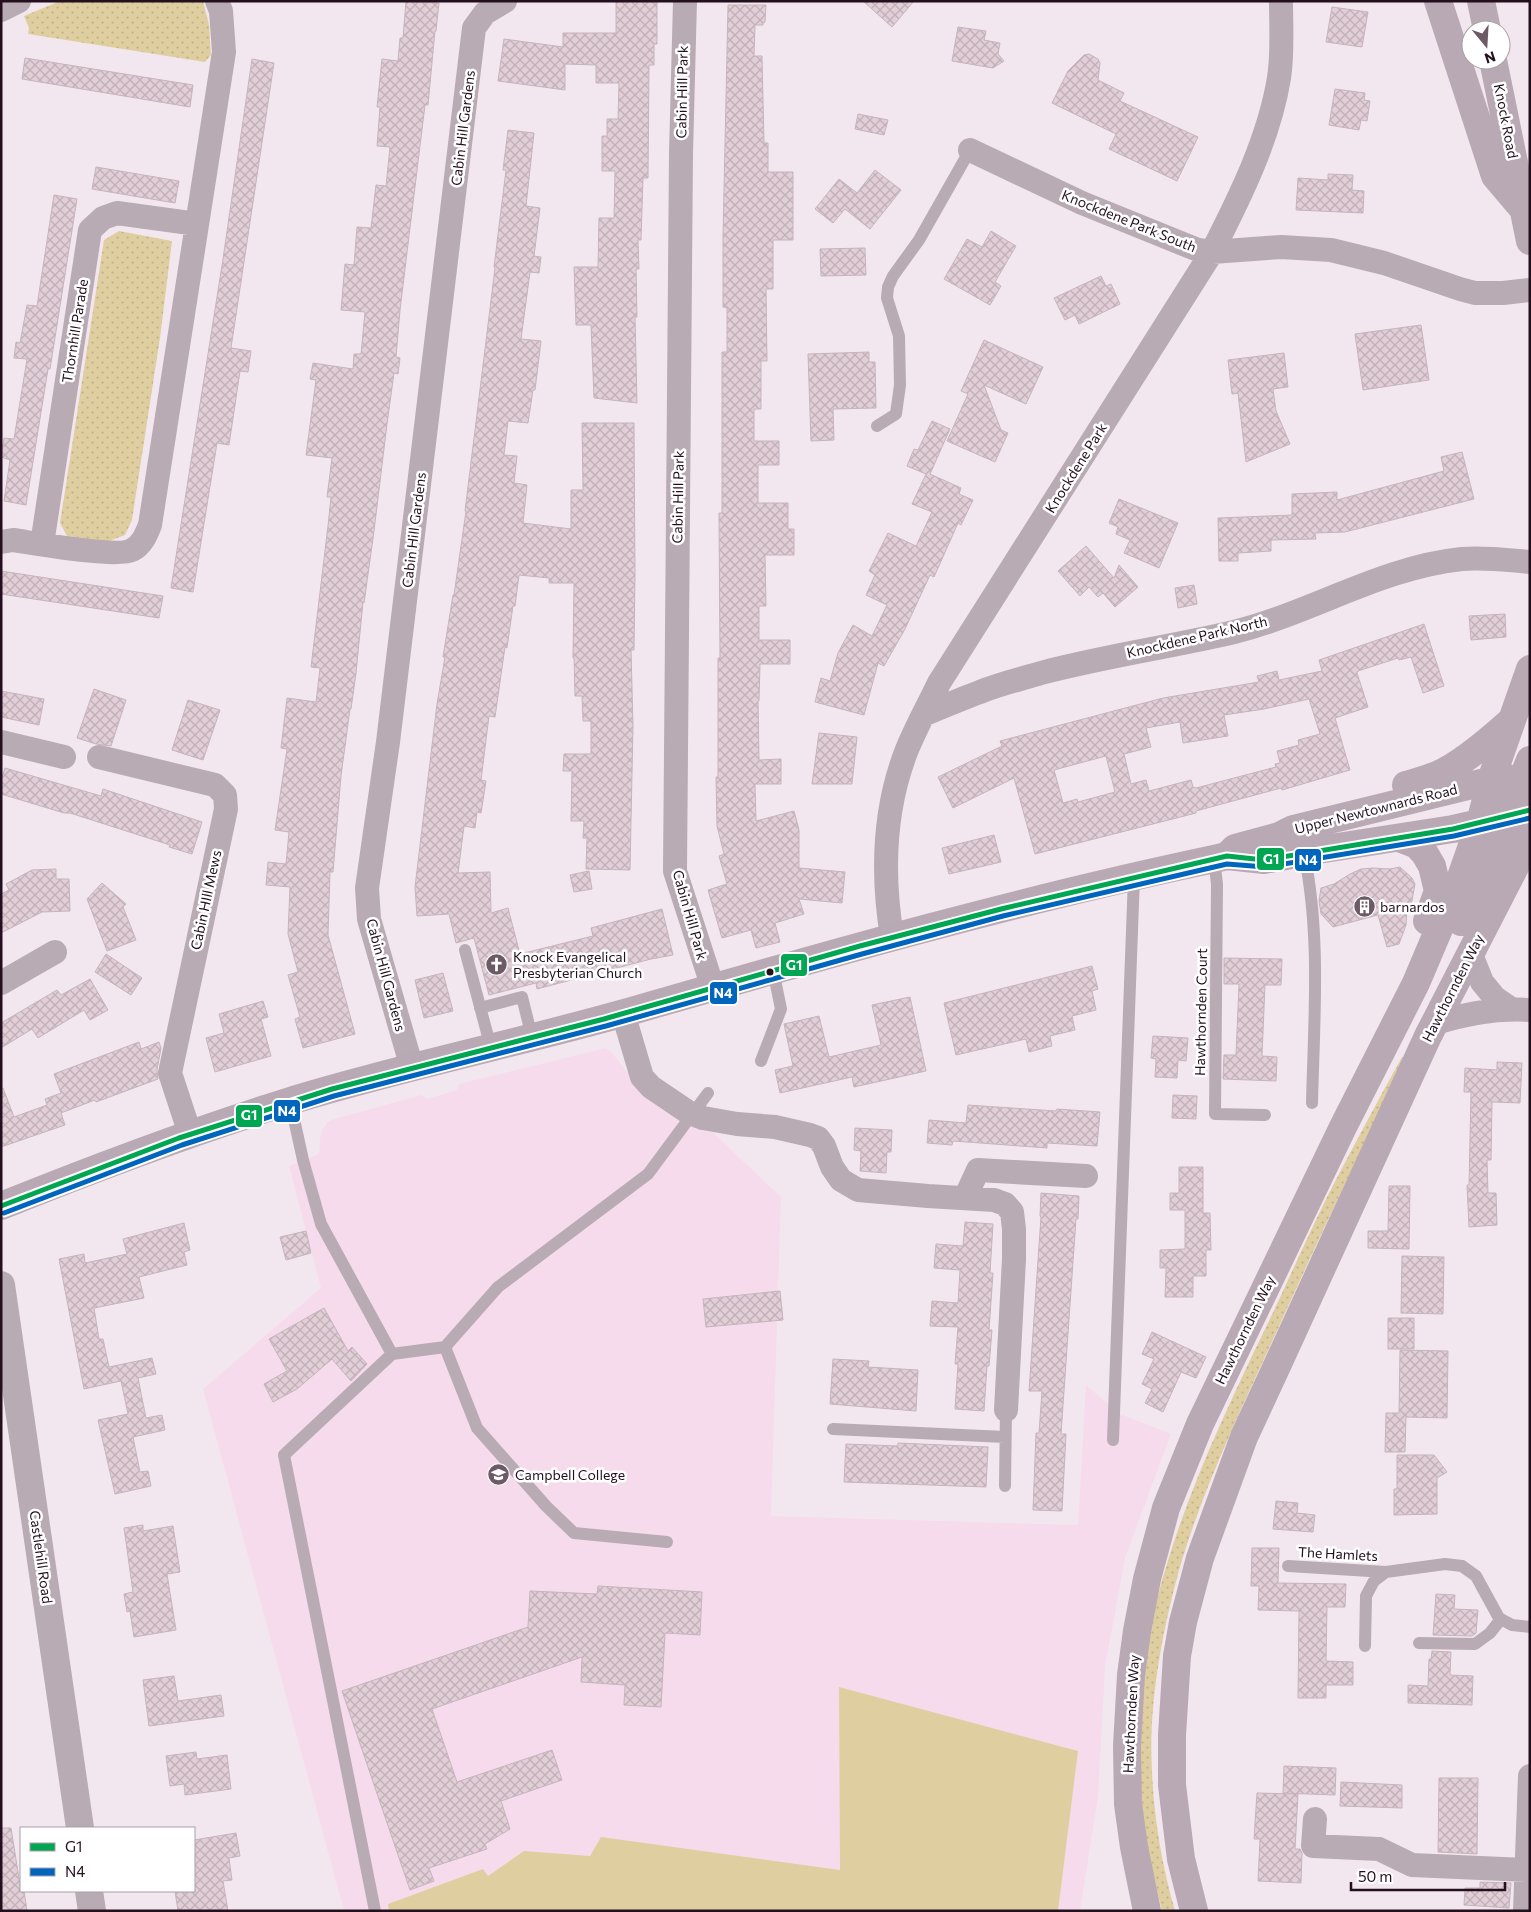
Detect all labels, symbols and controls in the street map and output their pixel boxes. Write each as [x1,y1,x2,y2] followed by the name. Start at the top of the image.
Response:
[1461,20,1511,70] north arrow
[672,45,691,138] street label: Cabin Hill Park
[1483,48,1498,68] text: N
[447,69,478,187] street label: Cabin Hill Gardens
[1491,82,1522,160] street label: Knock Road
[1059,186,1199,255] street label: Knockdene Park South
[58,278,91,384] street label: Thornhill Parade
[1041,419,1110,516] street label: Knockdene Park
[668,450,687,543] street label: Cabin Hill Park
[398,471,429,589] street label: Cabin Hill Gardens
[1125,612,1269,661] street label: Knockdene Park North
[1293,780,1459,837] street label: Upper Newtownards Road
[1256,847,1285,871] line badge: G1
[187,848,224,951] street label: Cabin HIll Mews
[1294,848,1322,872] line badge: N4
[1263,850,1279,867] text: G1
[1298,851,1318,868] text: N4
[670,868,712,962] street label: Cabin Hill Park
[1352,895,1376,919] building icon: barnardos
[1380,898,1445,915] place label: barnardos
[363,917,410,1033] street label: Cabin Hill Gardens
[1418,931,1487,1045] street label: Hawthornden Way
[513,948,642,981] place label: Knock Evangelical Presbyterian Church
[1191,948,1210,1076] street label: Hawthornden Court
[485,953,509,977] church icon: Knock Evangelical Presbyterian Church
[780,953,808,977] line badge: G1
[786,956,802,973] text: G1
[765,967,775,977] unlabelled marker
[709,981,738,1005] line badge: N4
[713,984,733,1001] text: N4
[273,1099,301,1123] line badge: N4
[277,1102,297,1119] text: N4
[235,1104,263,1128] line badge: G1
[241,1106,257,1123] text: G1
[1211,1273,1278,1387] street label: Hawthornden Way
[487,1463,511,1487] school or university icon: Campbell College
[515,1466,625,1483] place label: Campbell College
[27,1509,56,1605] street label: Castlehill Road
[1298,1543,1378,1564] street label: The Hamlets
[1119,1654,1142,1774] street label: Hawthornden Way
[20,1827,195,1892] legend
[65,1837,82,1855] text: G1
[1351,1860,1505,1892] scale bar
[65,1862,85,1880] text: N4
[1358,1867,1392,1885] text: 50 m

